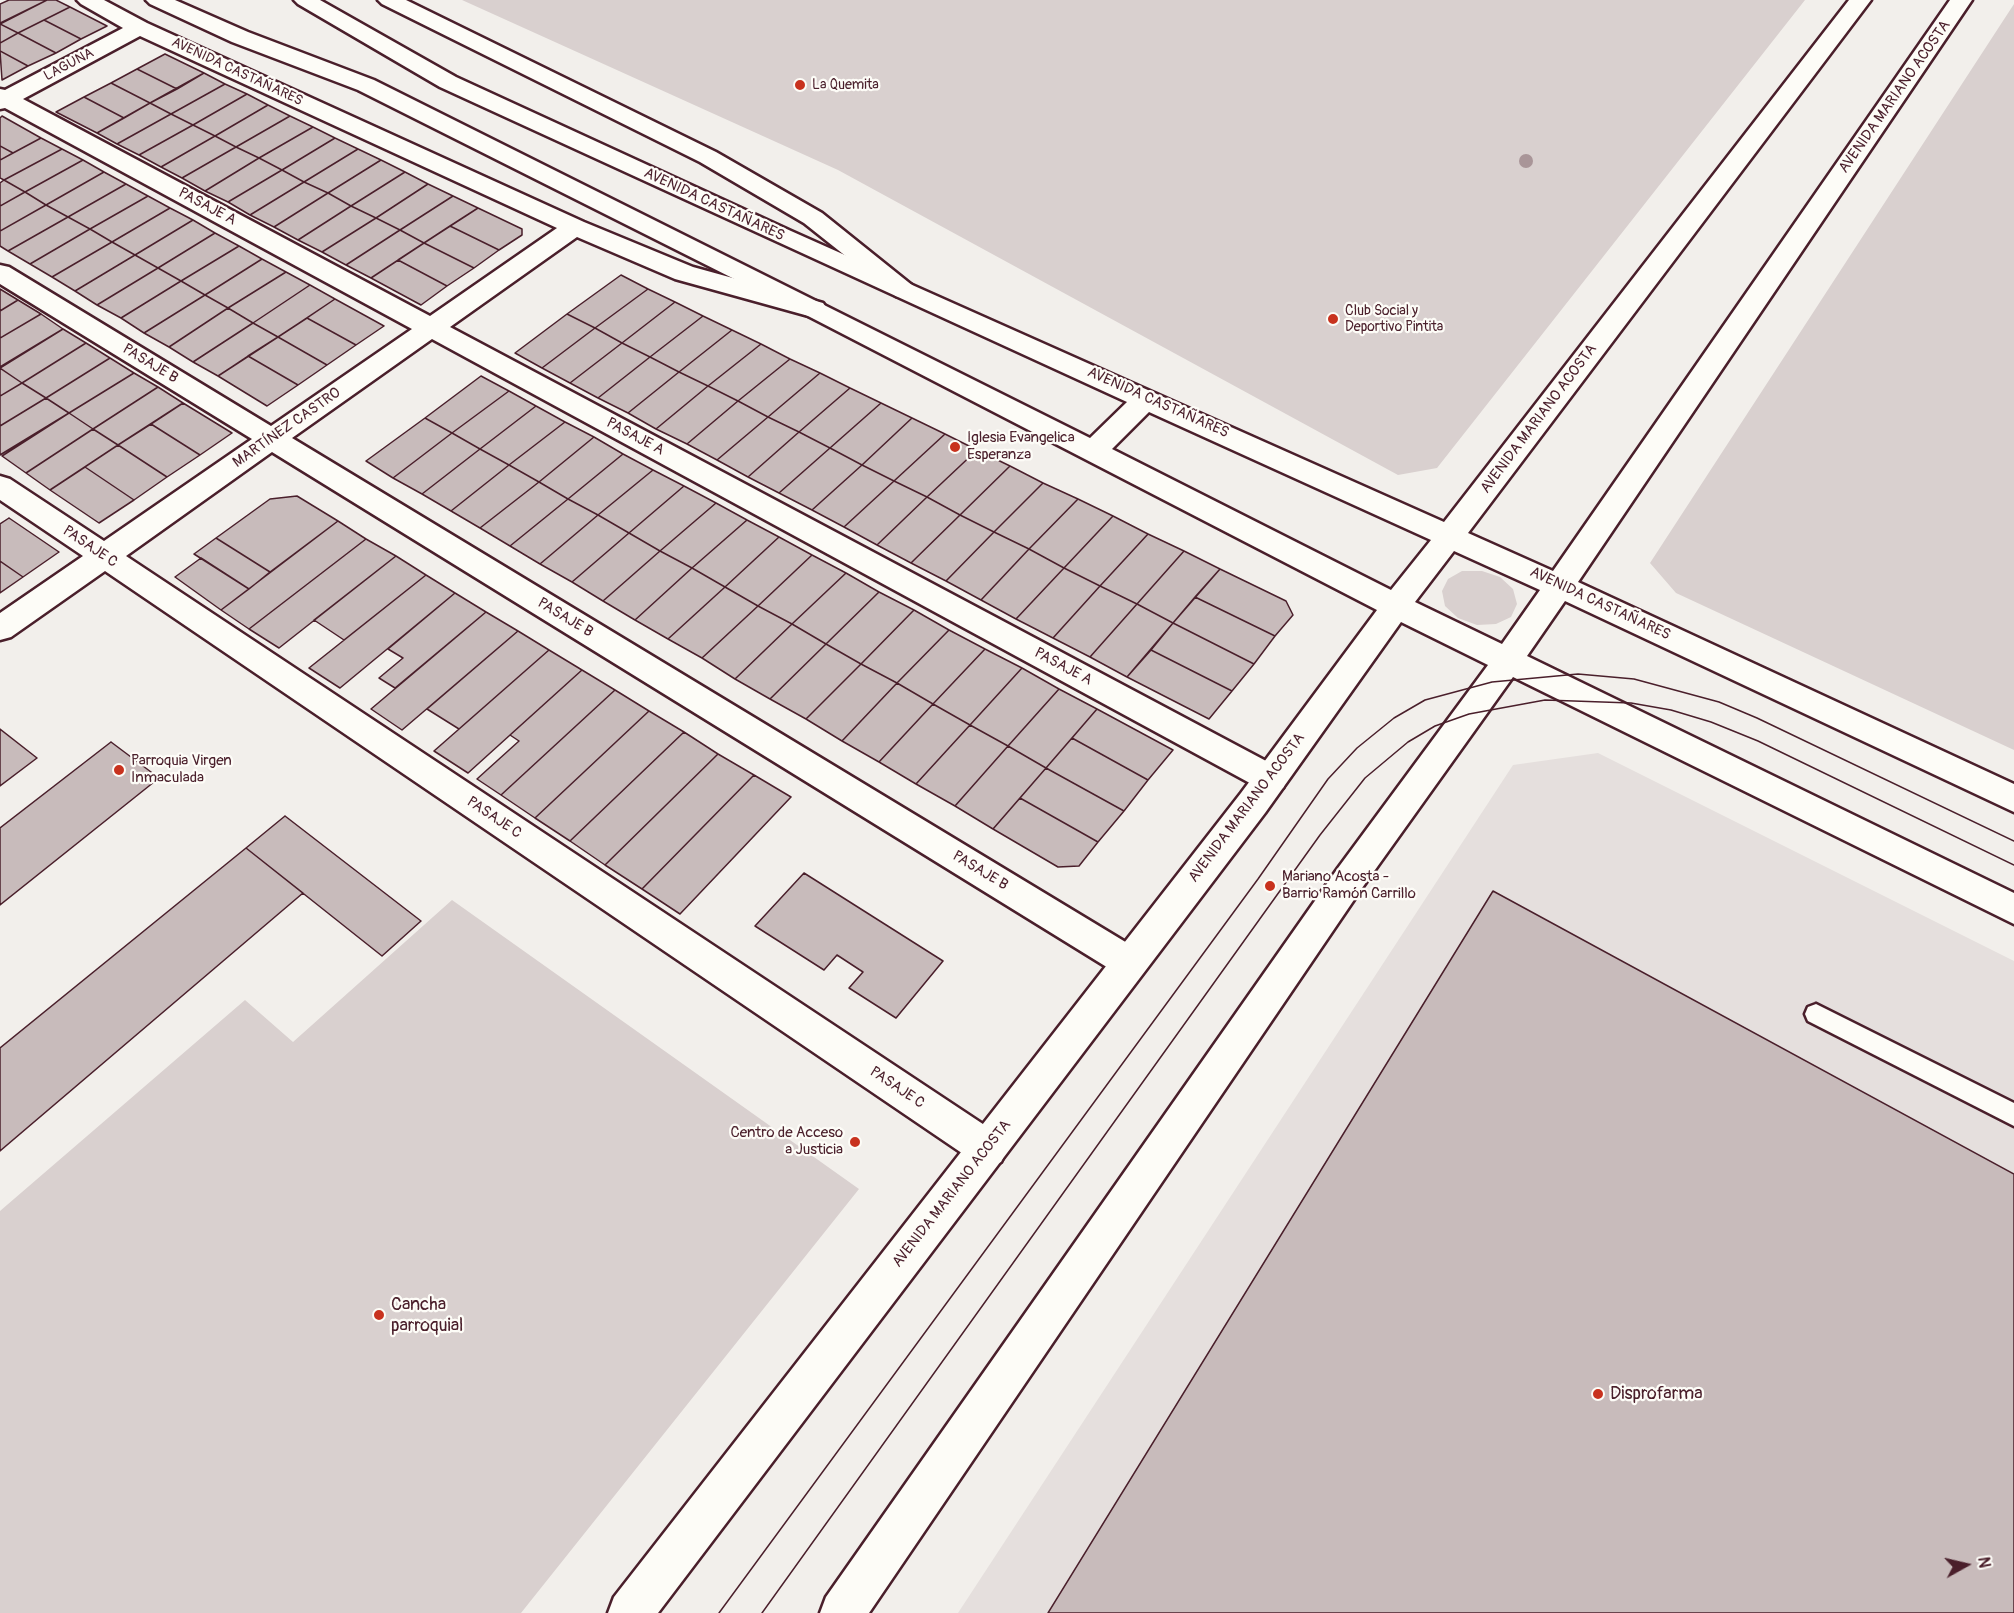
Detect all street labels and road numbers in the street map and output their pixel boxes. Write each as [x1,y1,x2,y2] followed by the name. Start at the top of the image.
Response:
[1835,17,1955,177] street label: AVENIDA MARIANO ACOSTA
[169,34,305,110] street label: AVENIDA CASTAÑARES
[41,45,97,85] street label: LAGUNA
[641,165,787,245] street label: AVENIDA CASTAÑARES
[175,184,239,230] street label: PASAJE A
[119,340,181,388] street label: PASAJE B
[1477,341,1601,497] street label: AVENIDA MARIANO ACOSTA
[1084,364,1232,442] street label: AVENIDA CASTAÑARES
[230,384,344,472] street label: MARTÍNEZ CASTRO
[603,414,667,460] street label: PASAJE A
[59,522,121,572] street label: PASAJE C
[1527,564,1673,644] street label: AVENIDA CASTAÑARES
[534,594,596,642] street label: PASAJE B
[1031,644,1095,690] street label: PASAJE A
[1185,730,1309,886] street label: AVENIDA MARIANO ACOSTA
[463,793,525,843] street label: PASAJE C
[949,847,1011,895] street label: PASAJE B
[866,1063,928,1113] street label: PASAJE C
[889,1117,1015,1271] street label: AVENIDA MARIANO ACOSTA

